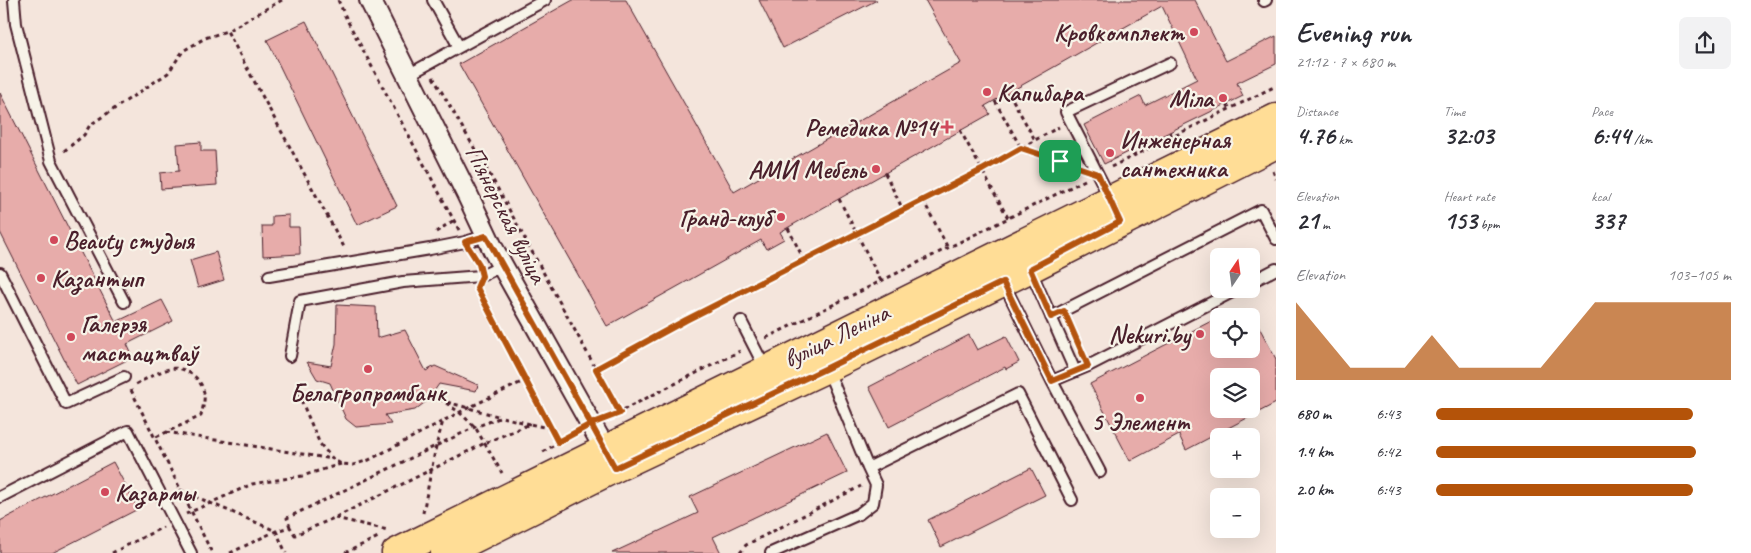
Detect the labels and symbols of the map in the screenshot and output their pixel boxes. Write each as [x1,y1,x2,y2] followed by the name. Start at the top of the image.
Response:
[1054,17,1186,49] place label: Кровкомплект
[1188,26,1200,38] marker: Кровкомплект
[997,77,1085,109] place label: Капибара
[1169,83,1215,115] place label: Міла
[981,86,993,98] marker: Капибара
[1217,92,1229,104] marker: Міла
[805,112,940,144] place label: Ремедика №14
[941,121,953,133] marker: Ремедика №14
[1120,124,1232,185] place label: Инженерная сантехника
[458,140,555,291] street label: Піянерская вуліца
[1039,140,1081,182] pin
[1104,147,1116,159] marker: Инженерная сантехника
[748,154,867,186] place label: АМИ Мебель
[870,163,882,175] marker: АМИ Мебель
[679,202,777,234] place label: Гранд-клуб
[775,211,787,223] marker: Гранд-клуб
[64,225,196,257] place label: Beauty студыя
[48,234,60,246] marker: Beauty студыя
[1210,248,1260,298] north arrow
[51,263,145,295] place label: Казантып
[35,272,47,284] marker: Казантып
[778,296,897,375] street label: вуліца Леніна
[81,308,200,369] place label: Галерэя мастацтваў
[1109,319,1192,351] place label: Nekuri.by
[1194,328,1206,340] marker: Nekuri.by
[65,331,77,343] marker: Галерэя мастацтваў
[362,363,374,375] marker: Белагропромбанк
[290,377,448,409] place label: Белагропромбанк
[1134,392,1146,404] marker: 5 Элемент
[1091,406,1191,438] place label: 5 Элемент
[115,477,197,509] place label: Казармы
[99,486,111,498] marker: Казармы

